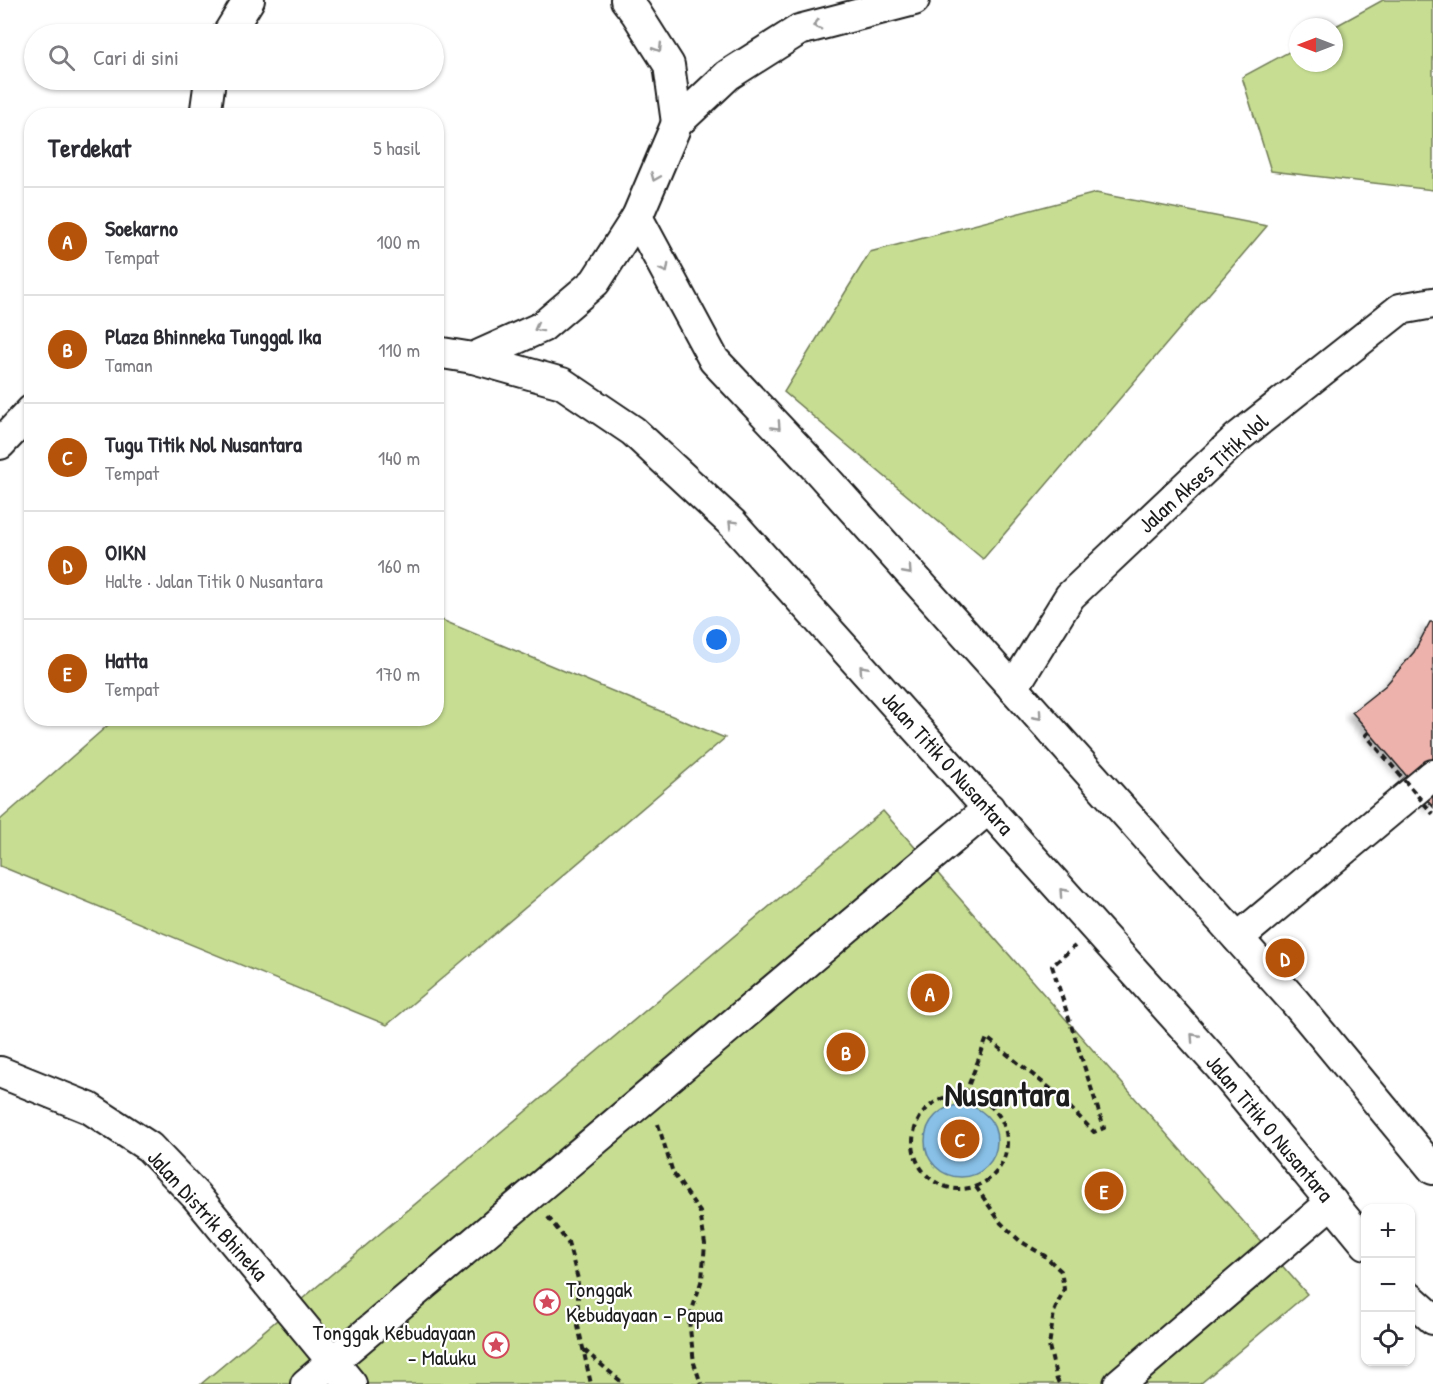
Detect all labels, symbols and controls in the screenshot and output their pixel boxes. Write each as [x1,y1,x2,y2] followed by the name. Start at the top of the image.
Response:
[812,18,822,31] one-way arrow
[1289,18,1343,72] north arrow
[24,24,444,90] search box
[45,41,78,74] icon: search
[93,42,179,72] text: Cari di sini
[651,42,663,52] one-way arrow
[48,130,131,165] text: Terdekat
[373,134,420,161] text: 5 hasil
[650,170,662,181] one-way arrow
[105,213,178,243] text: Soekarno
[63,228,72,255] text: A
[377,228,420,255] text: 100 m
[105,243,159,270] text: Tempat
[658,262,669,273] one-way arrow
[105,321,321,351] text: Plaza Bhinneka Tunggal Ika
[534,321,544,332] one-way arrow
[62,336,73,363] text: B
[378,336,420,363] text: 110 m
[105,351,153,378] text: Taman
[1132,406,1275,539] street label: Jalan Akses Titik Nol
[770,420,781,430] one-way arrow
[105,429,302,459] text: Tugu Titik Nol Nusantara
[62,444,73,471] text: C
[378,444,420,471] text: 140 m
[105,459,159,486] text: Tempat
[729,521,740,532] one-way arrow
[105,537,146,567] text: OIKN
[63,552,72,579] text: D
[378,552,420,579] text: 160 m
[901,564,912,574] one-way arrow
[105,567,323,594] text: Halte · Jalan Titik 0 Nusantara
[702,625,731,654] your location
[105,645,148,675] text: Hatta
[63,660,72,687] text: E
[376,660,420,687] text: 170 m
[859,665,870,676] one-way arrow
[105,675,159,702] text: Tempat
[875,685,1021,842] street label: Jalan Titik 0 Nusantara
[1031,709,1042,720] one-way arrow
[1059,888,1070,899] one-way arrow
[1266,936,1304,980] pin: D
[910,970,950,1016] pin: A
[826,1030,866,1074] pin: B
[1190,1034,1201,1044] one-way arrow
[1199,1048,1341,1208] street label: Jalan Titik 0 Nusantara
[945,1071,1070,1117] district label: Nusantara
[940,1116,980,1162] pin: C
[141,1143,275,1287] street label: Jalan Distrik Bhineka
[1084,1168,1124,1214] pin: E
[1361,1204,1415,1366] map controls
[1361,1204,1415,1258] button: +
[1361,1258,1415,1312] button: −
[566,1274,723,1329] place label: Tonggak Kebudayaan - Papua
[532,1287,562,1317] place icon: Tonggak Kebudayaan - Papua
[1361,1312,1415,1366] button: locate
[313,1317,476,1372] place label: Tonggak Kebudayaan - Maluku
[481,1330,511,1360] place icon: Tonggak Kebudayaan - Maluku

